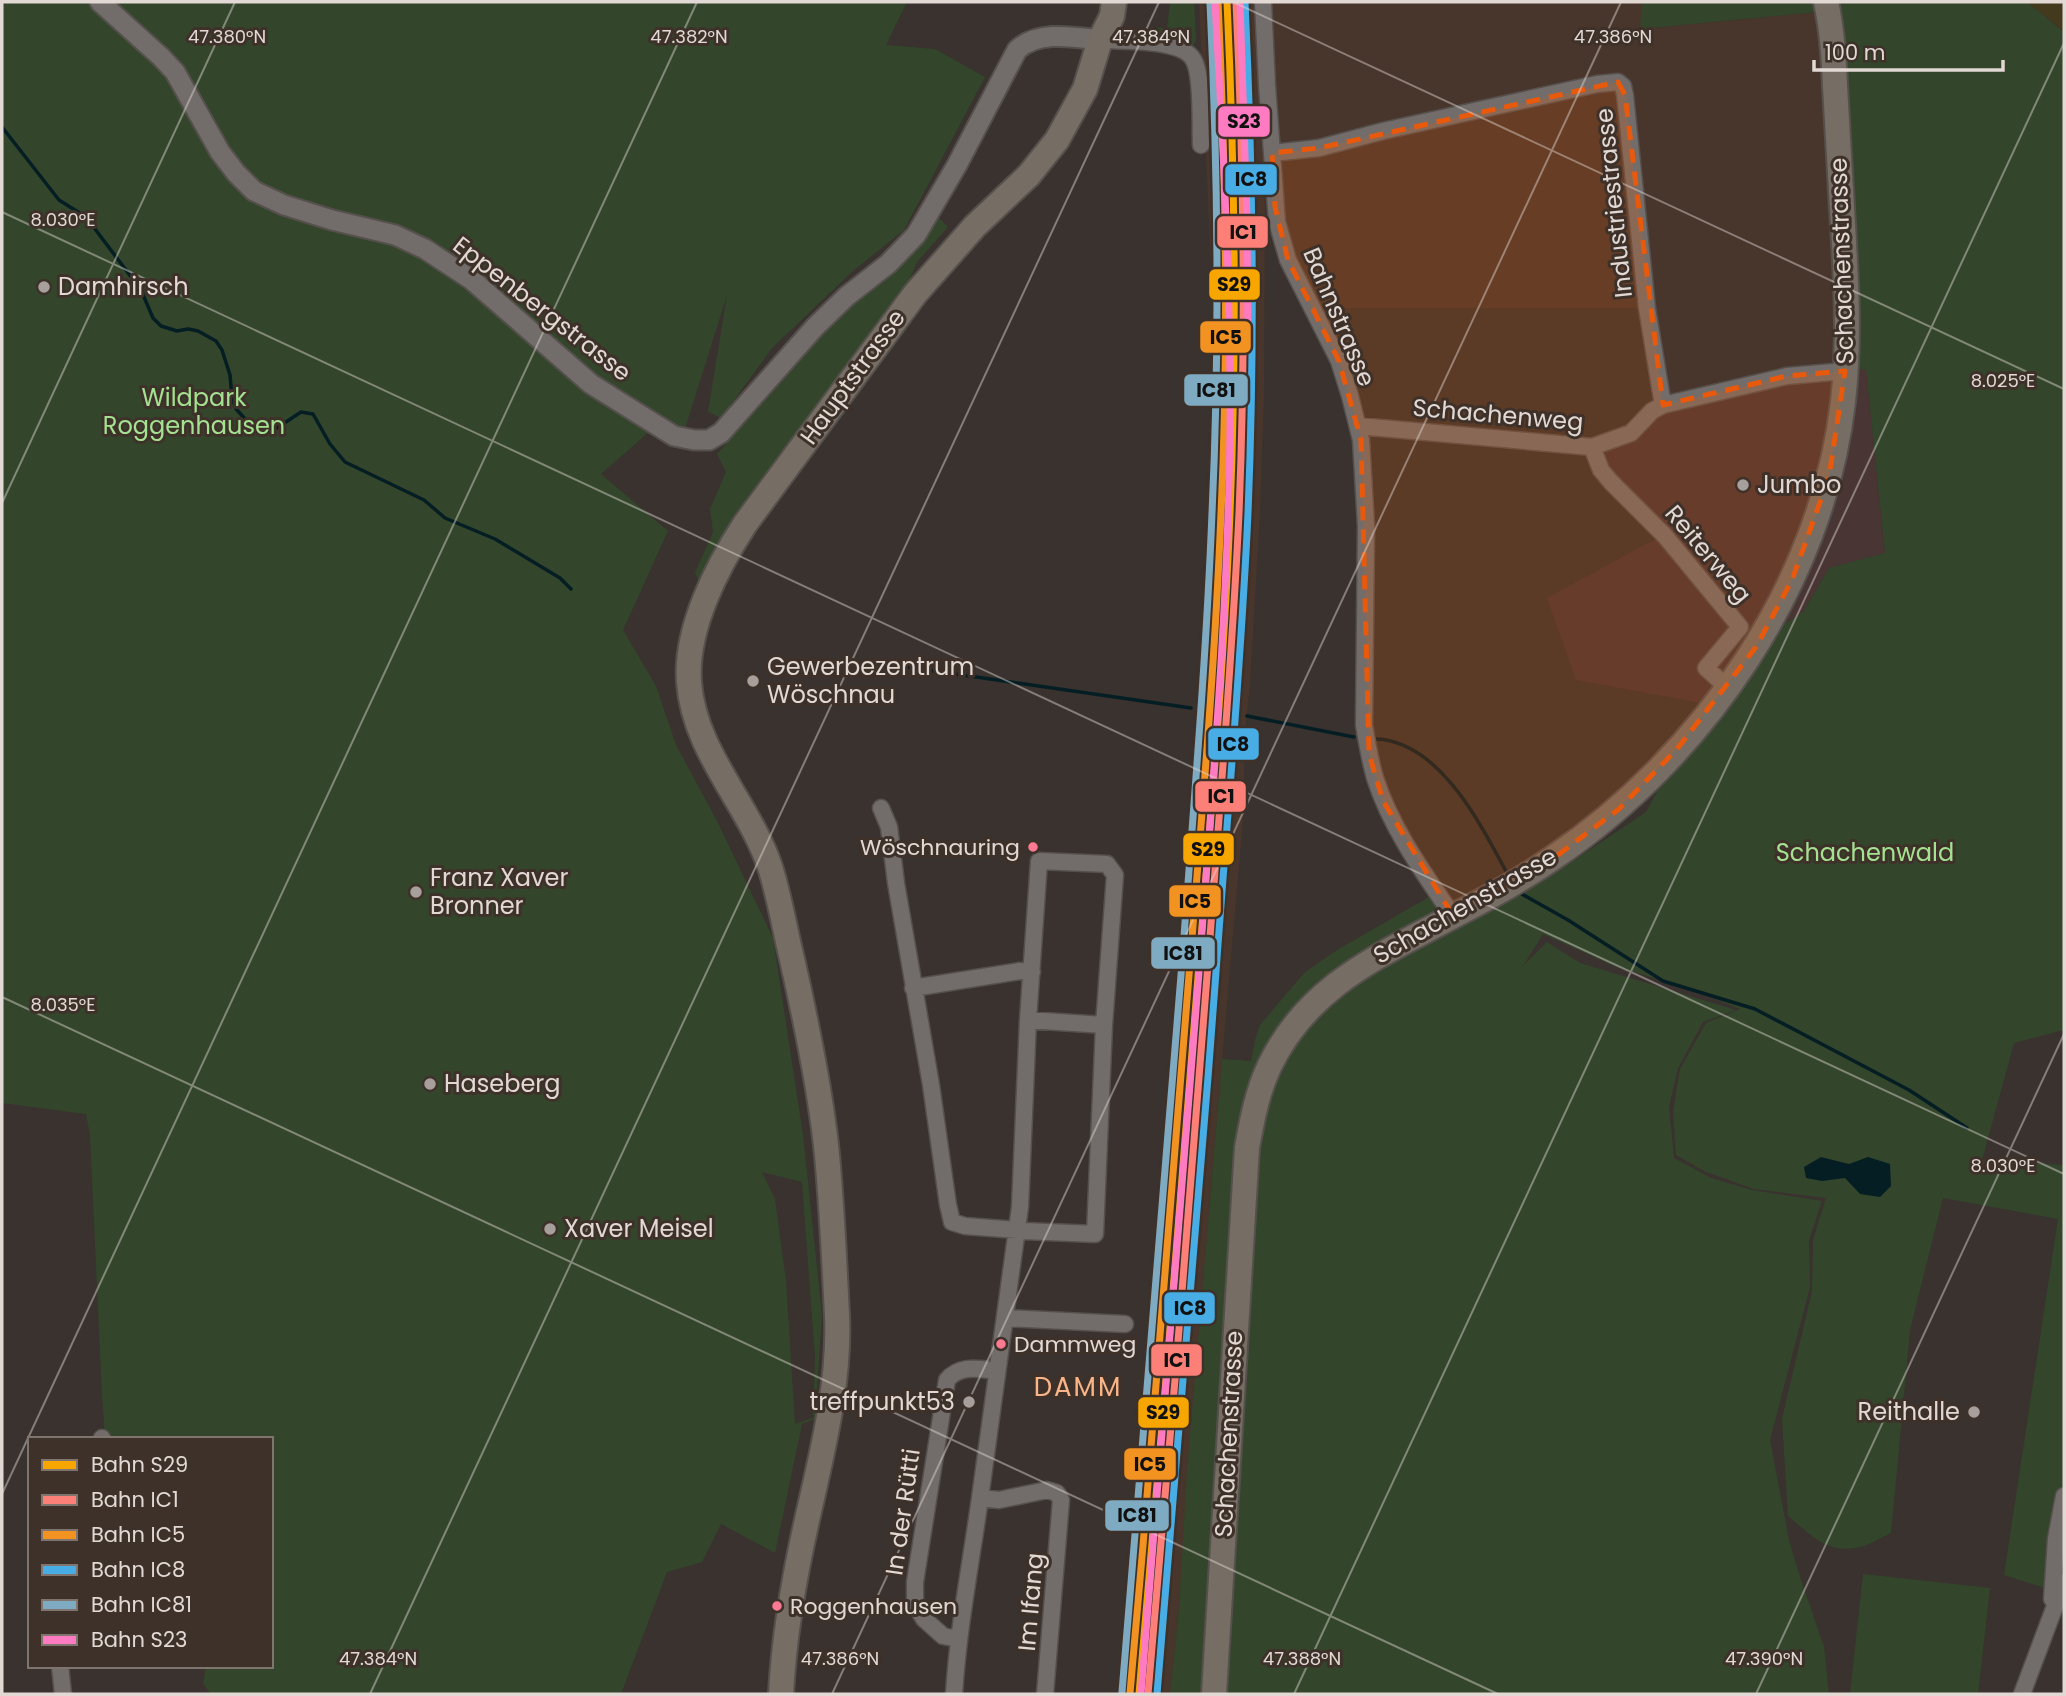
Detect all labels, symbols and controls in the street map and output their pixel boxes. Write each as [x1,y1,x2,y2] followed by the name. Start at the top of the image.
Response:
[188,24,266,49] text: 47.380°N
[650,24,728,49] text: 47.382°N
[1112,24,1190,49] text: 47.384°N
[1574,24,1652,49] text: 47.386°N
[1814,28,2003,72] scale bar
[1825,38,1885,67] text: 100 m
[1217,105,1271,138] line badge: S23
[1587,107,1640,299] street label: Industriestrasse
[1227,108,1261,135] text: S23
[1821,157,1862,365] street label: Schachenstrasse
[1224,163,1278,196] line badge: IC8
[1235,166,1267,193] text: IC8
[31,207,95,232] text: 8.030°E
[1216,215,1269,249] line badge: IC1
[1229,219,1257,246] text: IC1
[446,229,638,389] street label: Eppenbergstrasse
[1295,242,1384,391] street label: Bahnstrasse
[1208,268,1261,301] line badge: S29
[58,270,189,303] place label: Damhirsch
[1217,271,1251,298] text: S29
[36,279,52,295] marker: Damhirsch
[792,302,913,451] street label: Hauptstrasse
[1199,320,1252,354] line badge: IC5
[1210,324,1242,351] text: IC5
[1971,368,2035,393] text: 8.025°E
[1183,373,1249,407] line badge: IC81
[1196,377,1236,404] text: IC81
[103,381,285,442] park label: Wildpark Roggenhausen
[1411,391,1585,438] street label: Schachenweg
[1757,468,1841,501] place label: Jumbo
[1735,477,1751,493] marker: Jumbo
[1658,498,1759,610] street label: Reiterweg
[767,650,974,711] place label: Gewerbezentrum Wöschnau
[745,673,761,689] marker: Gewerbezentrum Wöschnau
[1207,727,1260,761] line badge: IC8
[1217,731,1249,758] text: IC8
[1194,780,1247,813] line badge: IC1
[1207,783,1235,810] text: IC1
[860,832,1020,863] place label: Wöschnauring
[1182,832,1235,866] line badge: S29
[1191,836,1225,863] text: S29
[1776,836,1954,869] park label: Schachenwald
[1026,840,1040,854] marker: Wöschnauring
[1367,840,1563,972] street label: Schachenstrasse
[430,861,568,922] place label: Franz Xaver Bronner
[408,884,424,900] marker: Franz Xaver Bronner
[1168,884,1222,918] line badge: IC5
[1179,888,1211,915] text: IC5
[1150,936,1216,970] line badge: IC81
[1163,940,1203,967] text: IC81
[31,992,95,1017] text: 8.035°E
[444,1067,561,1100] place label: Haseberg
[422,1076,438,1092] marker: Haseberg
[1971,1153,2035,1178] text: 8.030°E
[564,1212,714,1245] place label: Xaver Meisel
[542,1221,558,1237] marker: Xaver Meisel
[1163,1291,1216,1325] line badge: IC8
[1174,1295,1206,1322] text: IC8
[1014,1329,1136,1360] place label: Dammweg
[1207,1330,1250,1538] street label: Schachenstrasse
[994,1337,1008,1351] marker: Dammweg
[1150,1343,1203,1377] line badge: IC1
[1163,1347,1191,1374] text: IC1
[1034,1369,1122,1405] district label: DAMM
[809,1385,955,1418] place label: treffpunkt53
[961,1394,977,1410] marker: treffpunkt53
[1858,1395,1960,1428] place label: Reithalle
[1137,1396,1190,1429] line badge: S29
[1146,1399,1180,1426] text: S29
[1966,1404,1982,1420] marker: Reithalle
[28,1437,273,1668] legend
[877,1447,928,1577] street label: In der Rütti
[1123,1447,1177,1481] line badge: IC5
[91,1450,188,1479] text: Bahn S29
[1134,1451,1166,1478] text: IC5
[91,1485,179,1514] text: Bahn IC1
[1104,1499,1170,1532] line badge: IC81
[1117,1502,1157,1529] text: IC81
[91,1520,185,1549] text: Bahn IC5
[1010,1551,1051,1653] street label: Im Ifang
[91,1555,185,1584] text: Bahn IC8
[91,1590,192,1619] text: Bahn IC81
[790,1591,957,1622] place label: Roggenhausen
[770,1599,784,1613] marker: Roggenhausen
[91,1625,187,1654] text: Bahn S23
[339,1646,417,1671] text: 47.384°N
[801,1646,879,1671] text: 47.386°N
[1263,1646,1341,1671] text: 47.388°N
[1725,1646,1803,1671] text: 47.390°N

